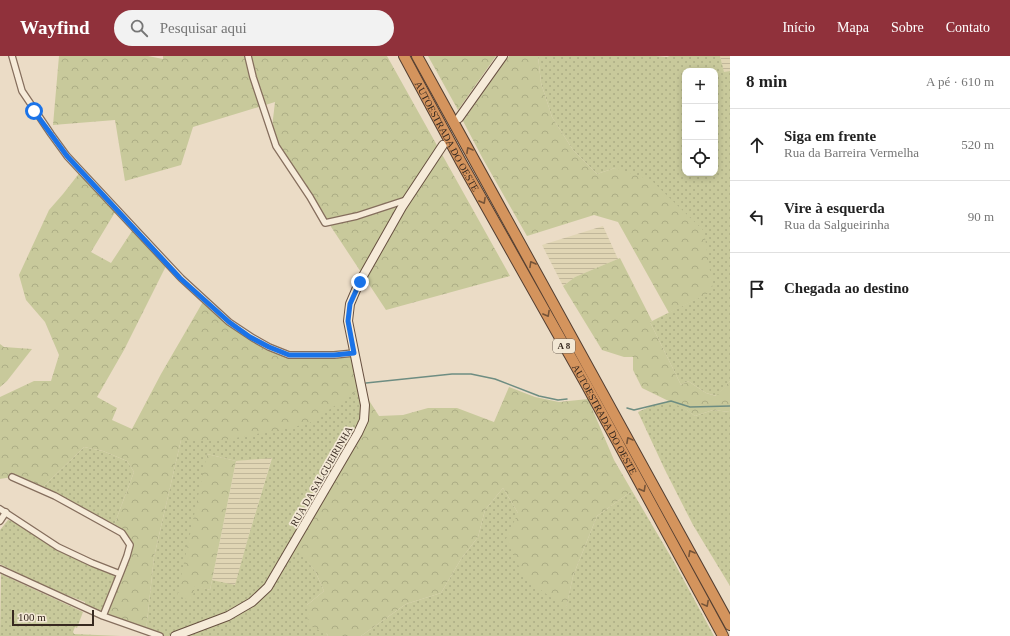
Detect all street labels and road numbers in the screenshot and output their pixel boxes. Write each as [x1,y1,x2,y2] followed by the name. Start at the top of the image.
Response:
[412,79,481,193] street label: AUTOESTRADA DO OESTE
[553,339,575,353] road number: A 8
[570,362,639,476] street label: AUTOESTRADA DO OESTE
[288,424,355,528] street label: RUA DA SALGUEIRINHA

